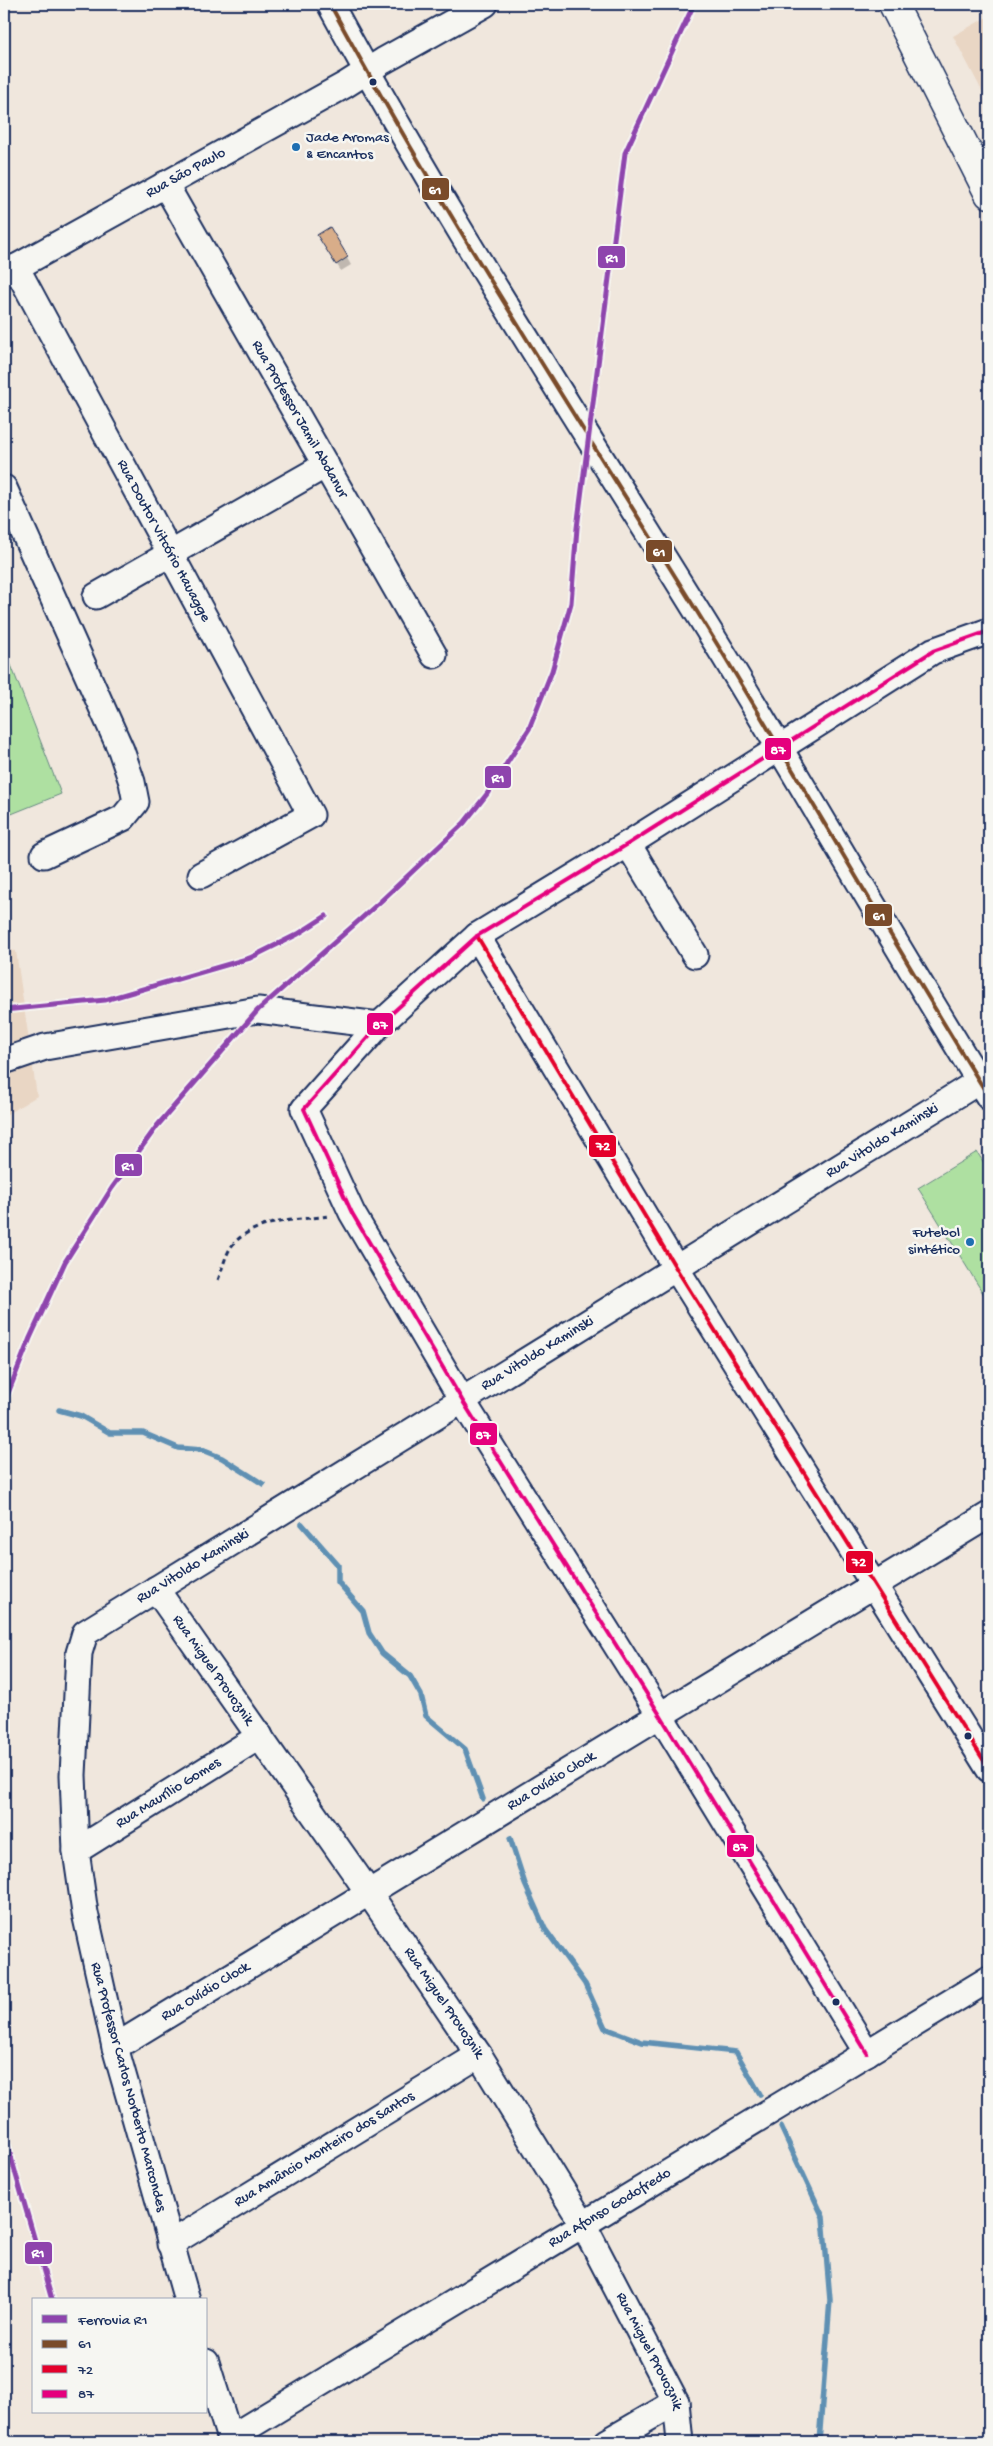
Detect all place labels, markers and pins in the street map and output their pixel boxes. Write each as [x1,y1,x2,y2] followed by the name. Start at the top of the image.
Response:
[368,77,378,87] unlabelled marker
[306,129,389,164] place label: Jade Aromas & Encantos
[290,141,302,153] marker: Jade Aromas & Encantos
[908,1224,960,1259] place label: Futebol sintético
[964,1236,976,1248] marker: Futebol sintético
[963,1731,973,1741] unlabelled marker
[831,1997,841,2007] unlabelled marker

